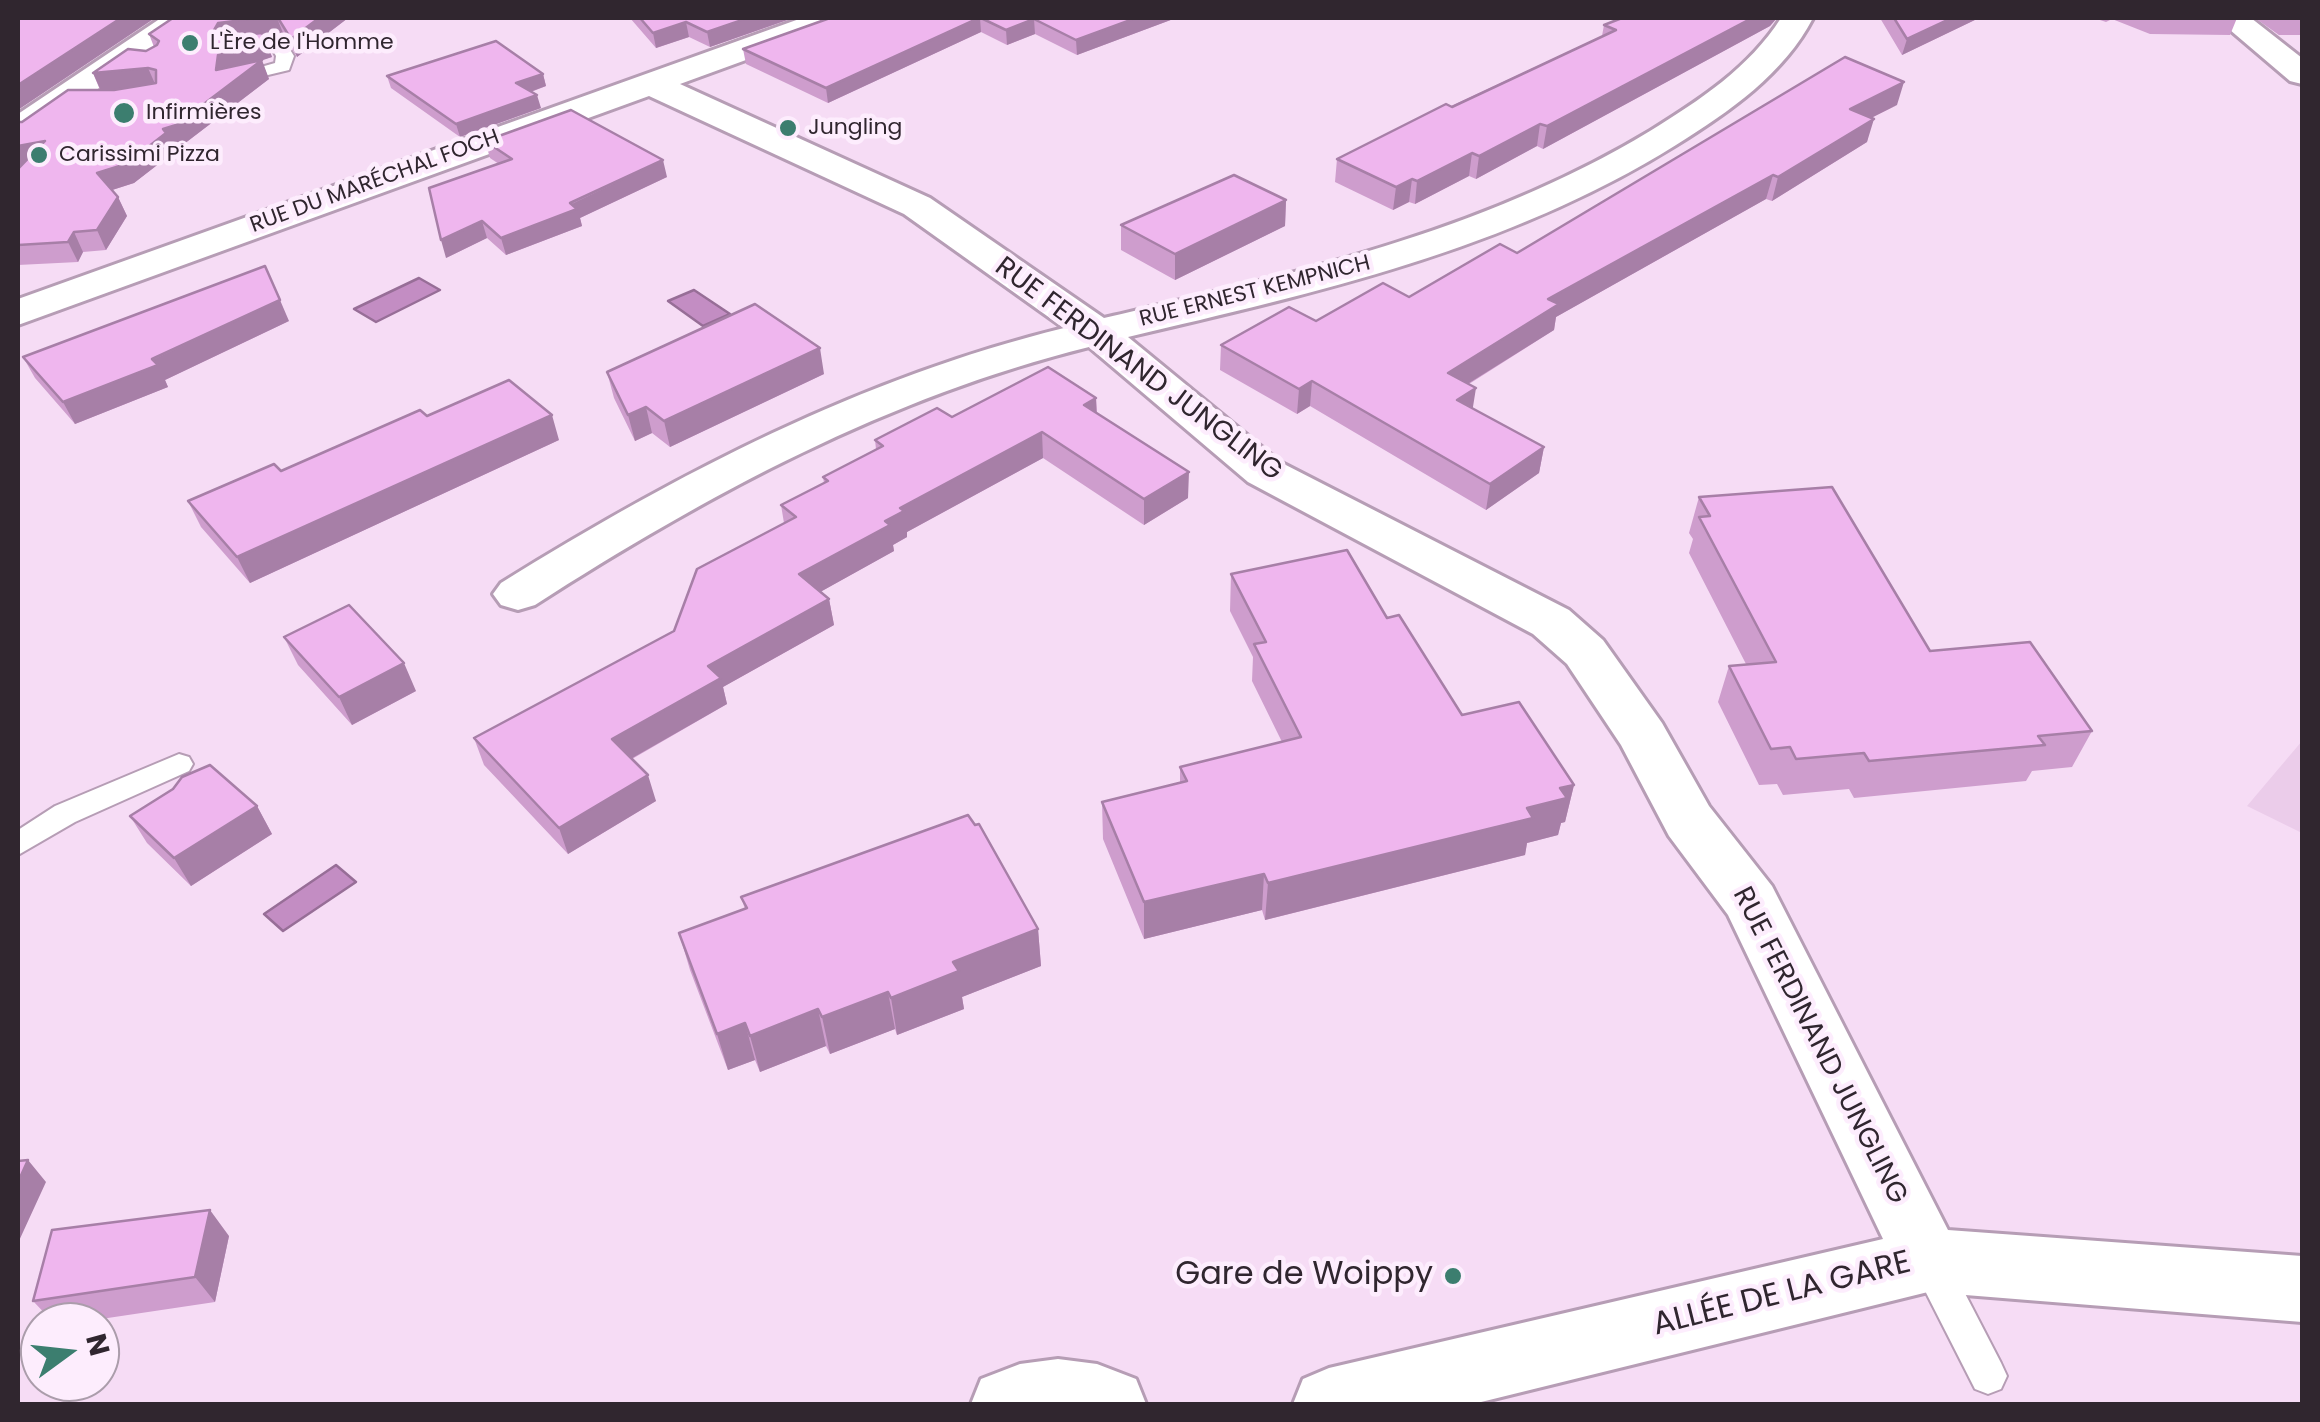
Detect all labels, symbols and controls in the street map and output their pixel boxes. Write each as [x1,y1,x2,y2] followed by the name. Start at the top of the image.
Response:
[210,30,394,56] place label: L'Ère de l'Homme
[179,32,201,54] marker: L'Ère de l'Homme
[111,100,137,126] marker: Infirmières
[146,100,261,126] place label: Infirmières
[808,115,902,141] place label: Jungling
[777,117,799,139] marker: Jungling
[247,125,503,239] street label: RUE DU MARÉCHAL FOCH
[59,142,220,168] place label: Carissimi Pizza
[28,144,50,166] marker: Carissimi Pizza
[988,251,1288,489] street label: RUE FERDINAND JUNGLING
[1137,251,1373,333] street label: RUE ERNEST KEMPNICH
[1724,882,1914,1210] street label: RUE FERDINAND JUNGLING
[1649,1244,1915,1346] street label: ALLÉE DE LA GARE
[1175,1257,1433,1295] place label: Gare de Woippy
[1442,1265,1464,1287] marker: Gare de Woippy
[20,1302,120,1402] north arrow
[76,1329,119,1360] text: N

